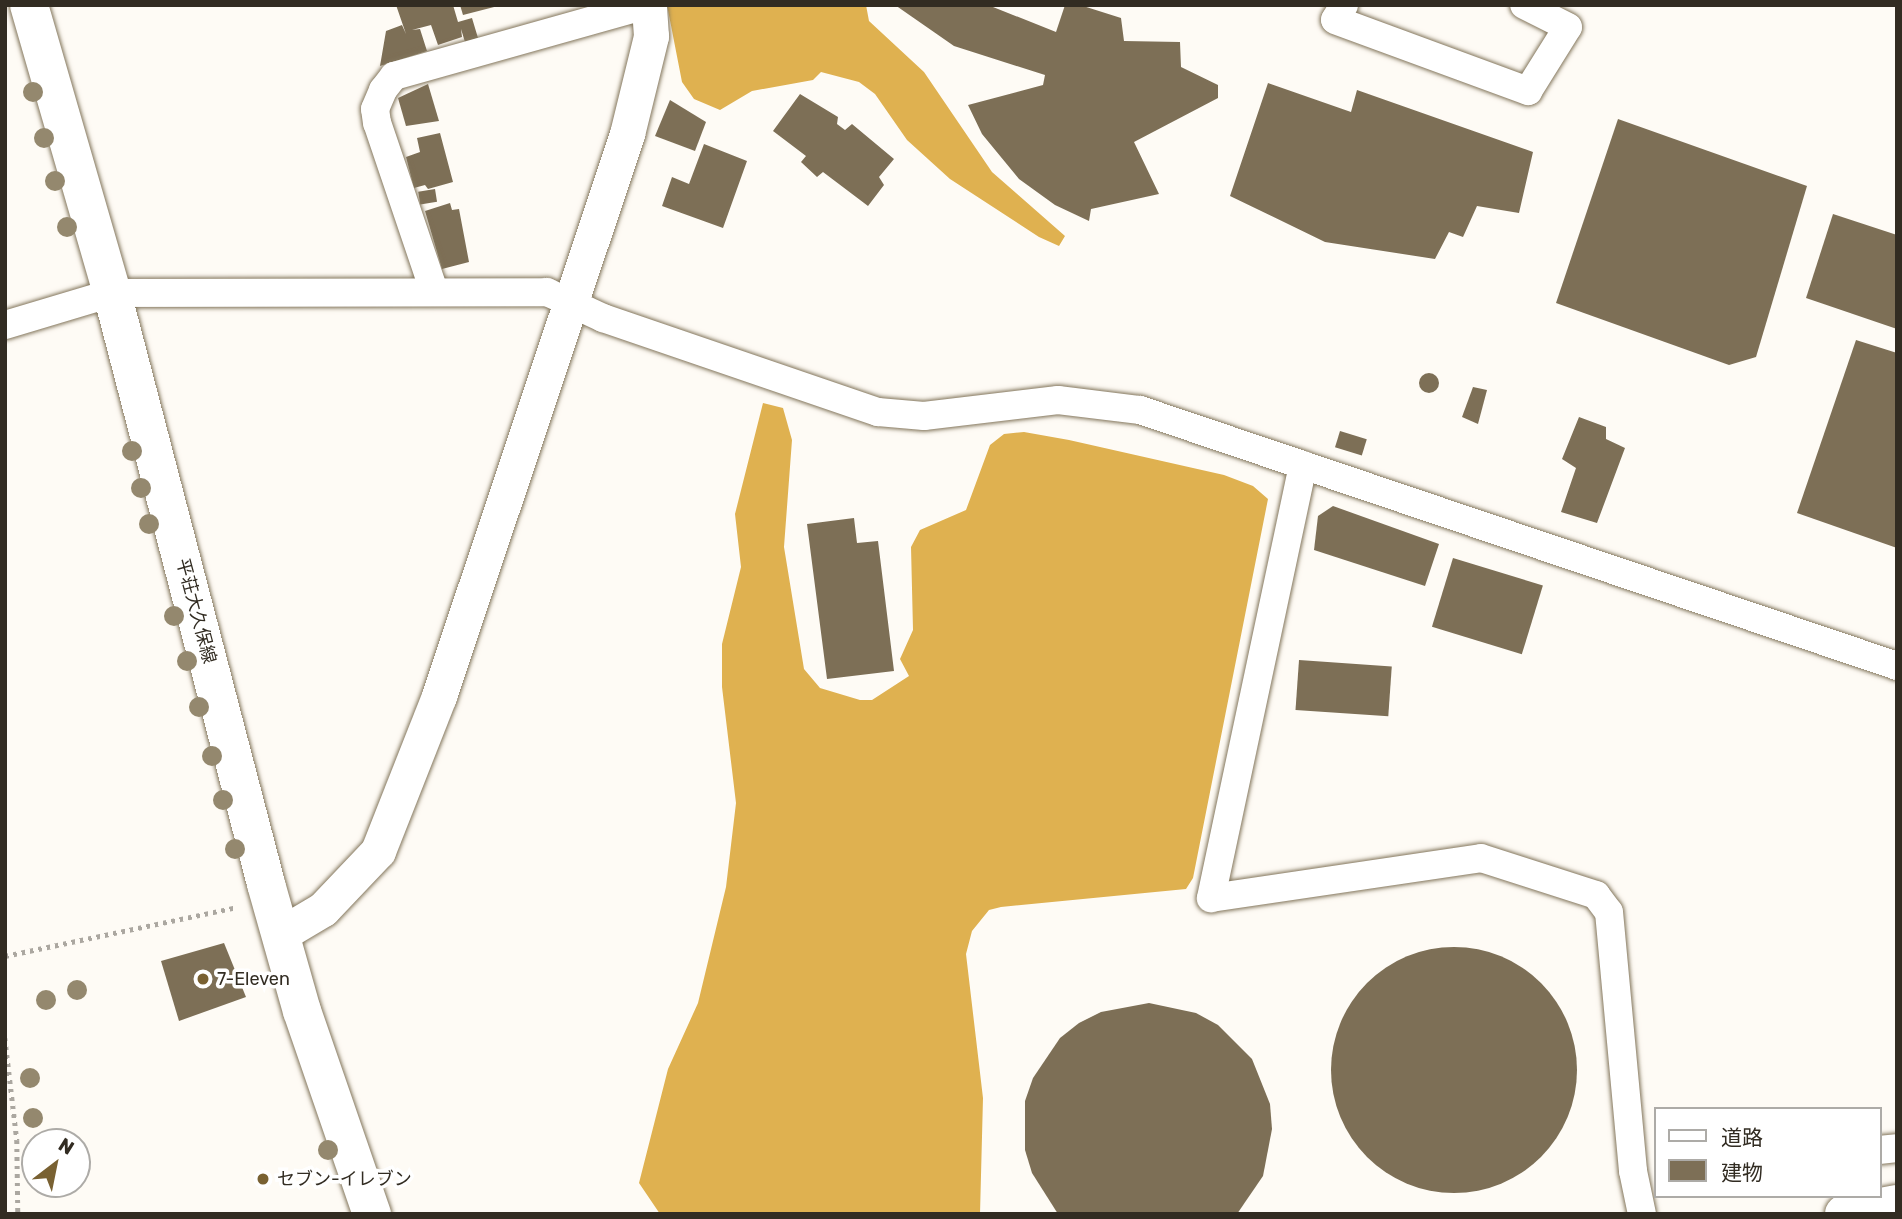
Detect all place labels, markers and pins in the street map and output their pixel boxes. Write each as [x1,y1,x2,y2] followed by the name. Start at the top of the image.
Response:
[217,968,290,990] place label: 7-Eleven
[195,971,211,987] marker: 7-Eleven
[277,1168,412,1190] place label: セブン-イレブン
[255,1171,271,1187] marker: セブン-イレブン

